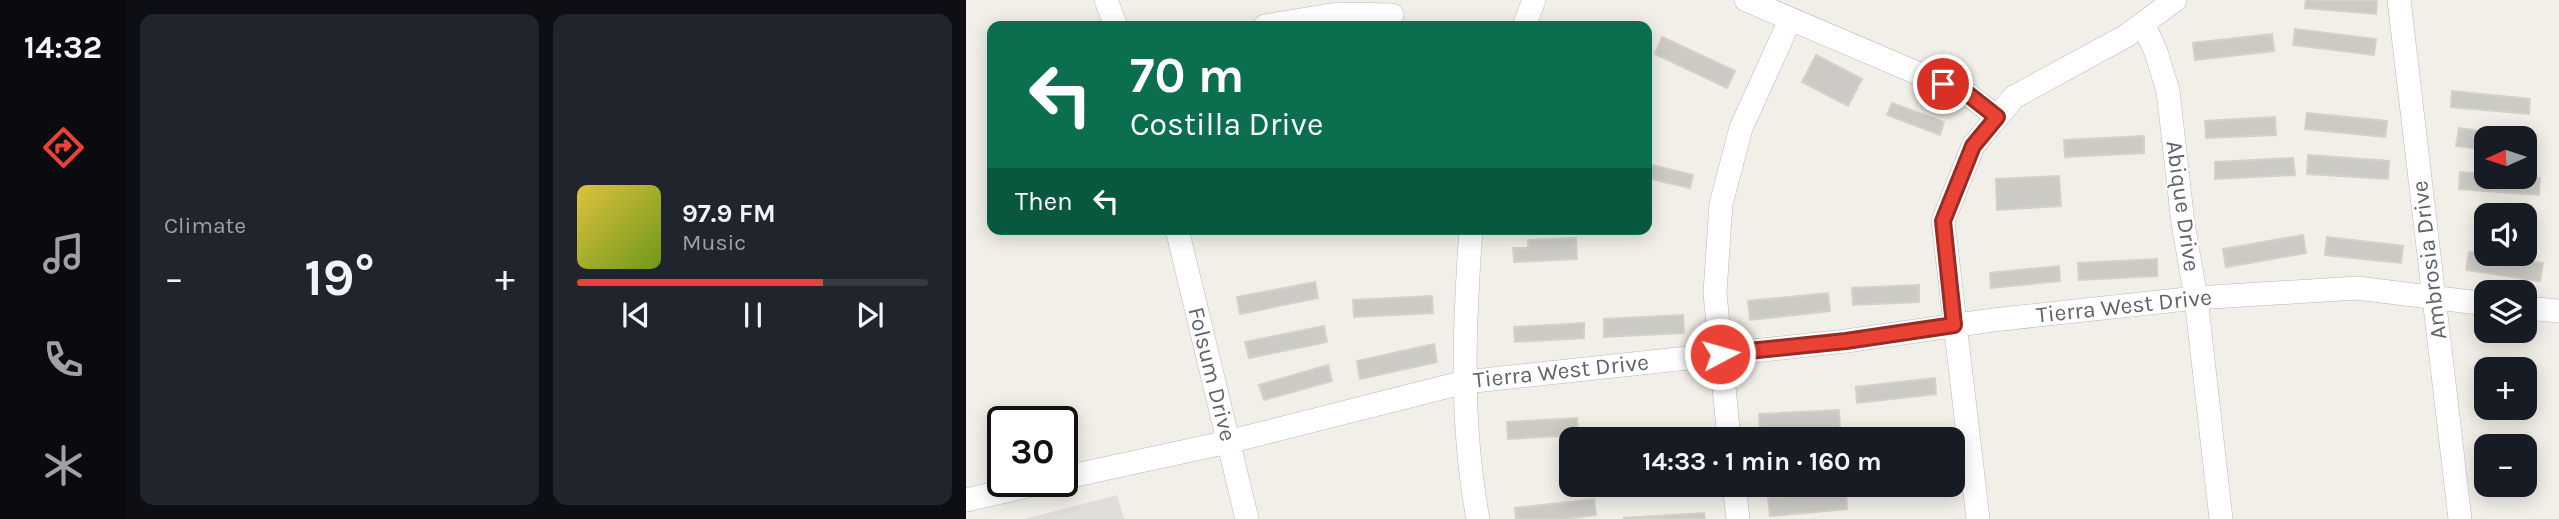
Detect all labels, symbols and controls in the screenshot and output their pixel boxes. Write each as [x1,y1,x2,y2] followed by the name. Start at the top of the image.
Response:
[24,29,102,66] text: 14:32
[1130,47,1244,104] text: 70 m
[1015,49,1106,140] icon: left
[1913,54,1973,114] pin
[1924,65,1962,103] icon: arrive
[1130,106,1323,143] text: Costilla Drive
[39,123,88,172] icon: directions
[2474,126,2538,189] north arrow
[2474,126,2537,497] map controls
[2160,139,2206,273] street label: Abique Drive
[2406,179,2452,341] street label: Ambrosia Drive
[1087,182,1125,220] icon: left
[1015,186,1073,217] text: Then
[682,198,776,229] text: 97.9 FM
[2474,203,2537,266] button: sound
[164,212,246,239] text: Climate
[39,229,88,278] icon: music
[682,229,746,256] text: Music
[304,247,375,308] text: 19°
[164,256,184,301] text: −
[495,256,515,301] text: +
[2474,280,2537,343] button: layers
[2035,283,2213,329] street label: Tierra West Drive
[617,296,655,334] icon: previous
[734,296,772,334] icon: pause
[851,296,889,334] icon: next
[1182,304,1242,444] street label: Folsum Drive
[1683,317,1757,391] position arrow
[39,335,88,384] icon: phone
[1472,348,1650,394] street label: Tierra West Drive
[2474,357,2537,420] button: +
[987,406,1078,497] speed limit sign: 30
[2474,434,2537,497] button: −
[39,441,88,490] icon: climate
[1642,446,1882,477] text: 14:33 · 1 min · 160 m

